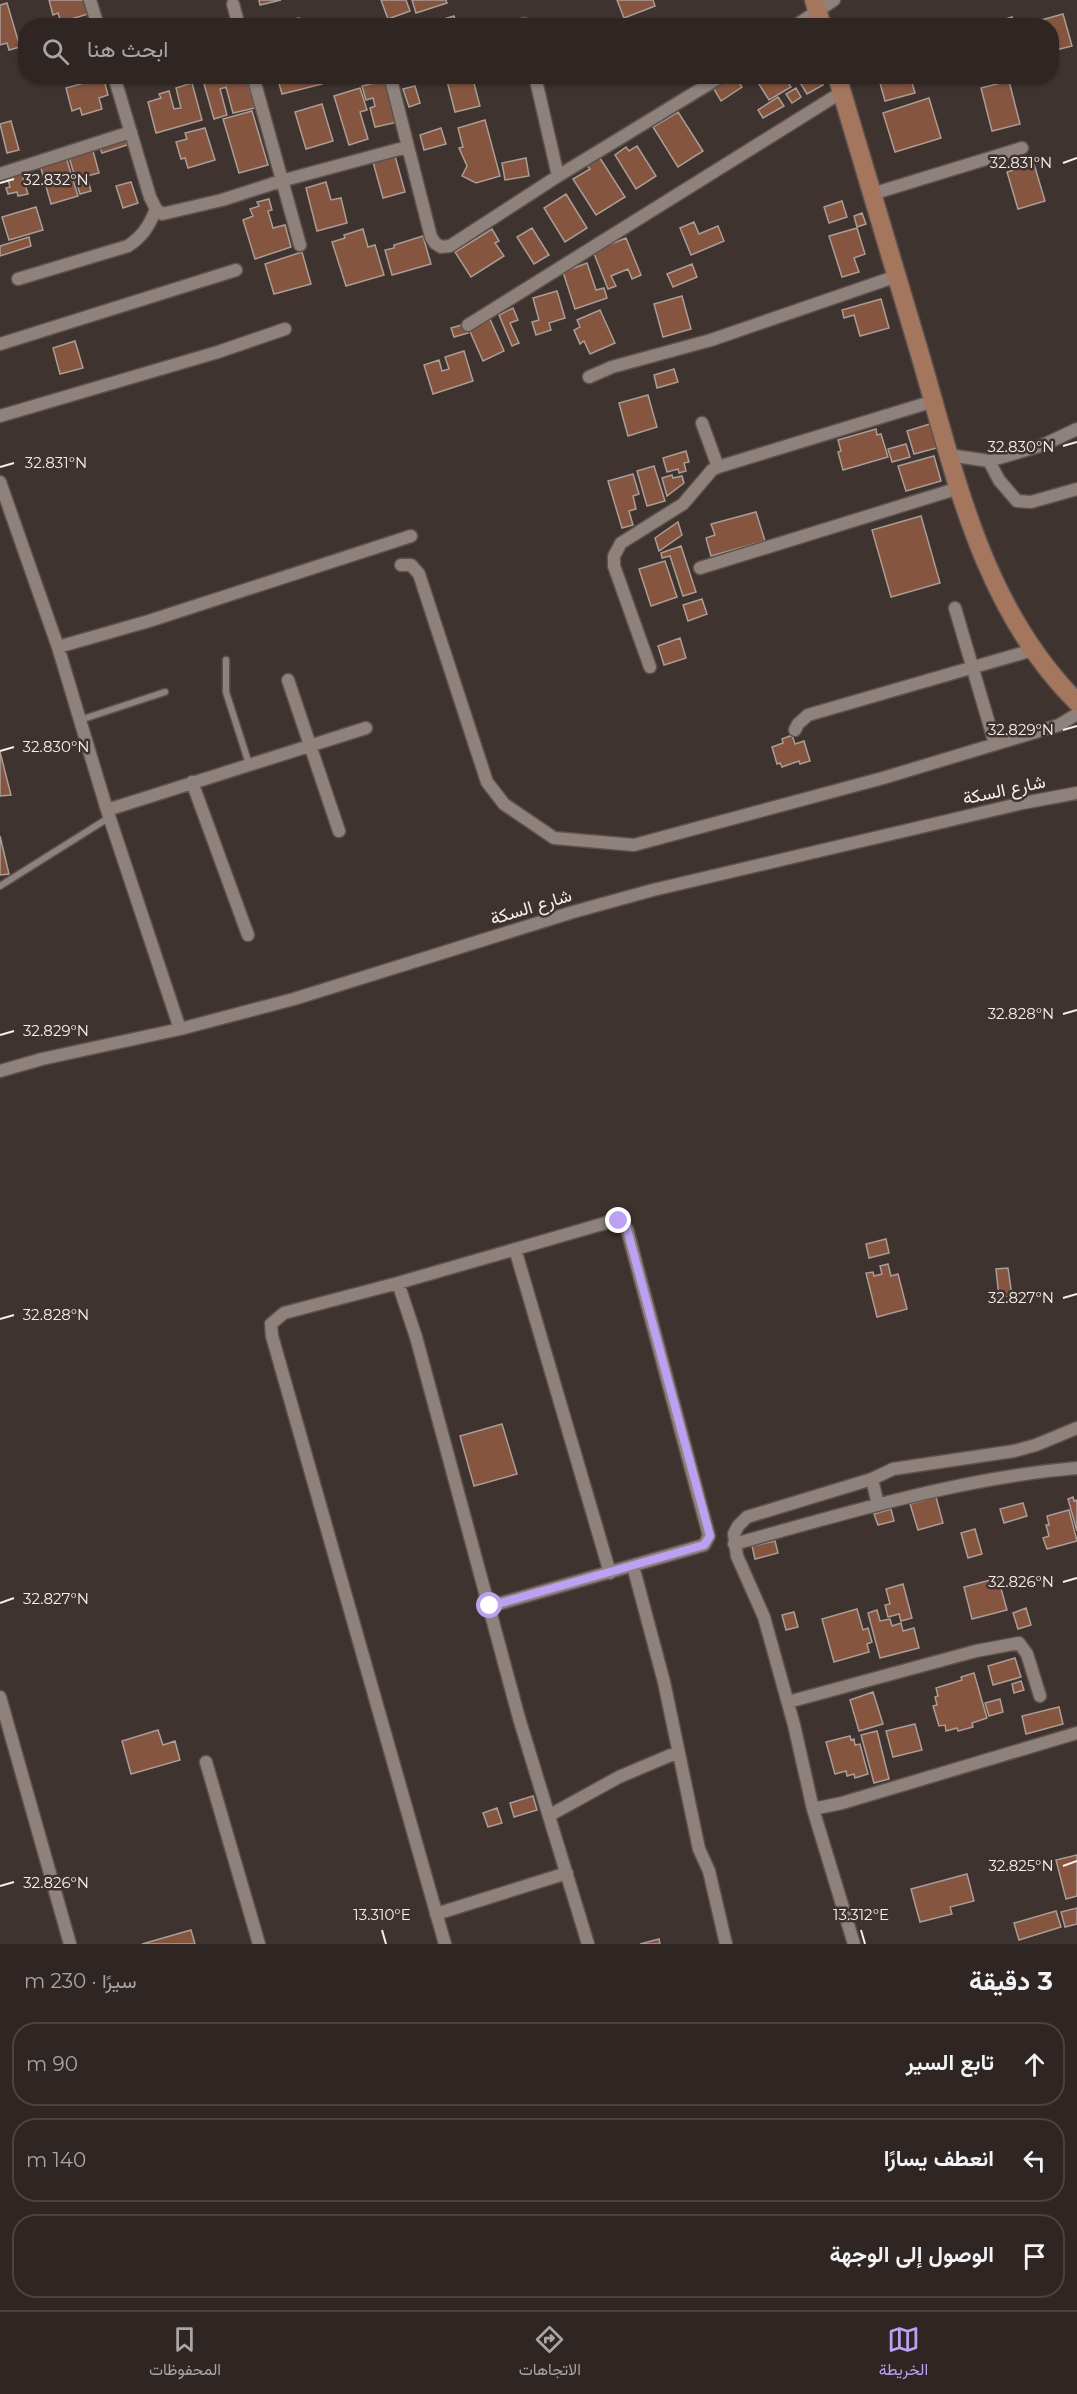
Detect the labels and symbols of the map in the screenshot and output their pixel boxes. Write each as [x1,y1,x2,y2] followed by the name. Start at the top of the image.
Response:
[990,153,1052,172] text: 32.831°N
[23,170,89,189] text: 32.832°N
[988,437,1054,456] text: 32.830°N
[25,453,87,472] text: 32.831°N
[988,720,1054,739] text: 32.829°N
[23,737,89,756] text: 32.830°N
[961,771,1048,810] street label: شارع السكة
[488,884,575,931] street label: شارع السكة
[988,1004,1054,1023] text: 32.828°N
[23,1021,89,1040] text: 32.829°N
[605,1207,631,1233] route end
[988,1288,1054,1307] text: 32.827°N
[23,1305,89,1324] text: 32.828°N
[988,1572,1054,1591] text: 32.826°N
[23,1589,89,1608] text: 32.827°N
[476,1592,502,1618] route start
[988,1856,1054,1875] text: 32.825°N
[23,1873,89,1892] text: 32.826°N
[353,1905,411,1924] text: 13.310°E
[833,1905,889,1924] text: 13.312°E

